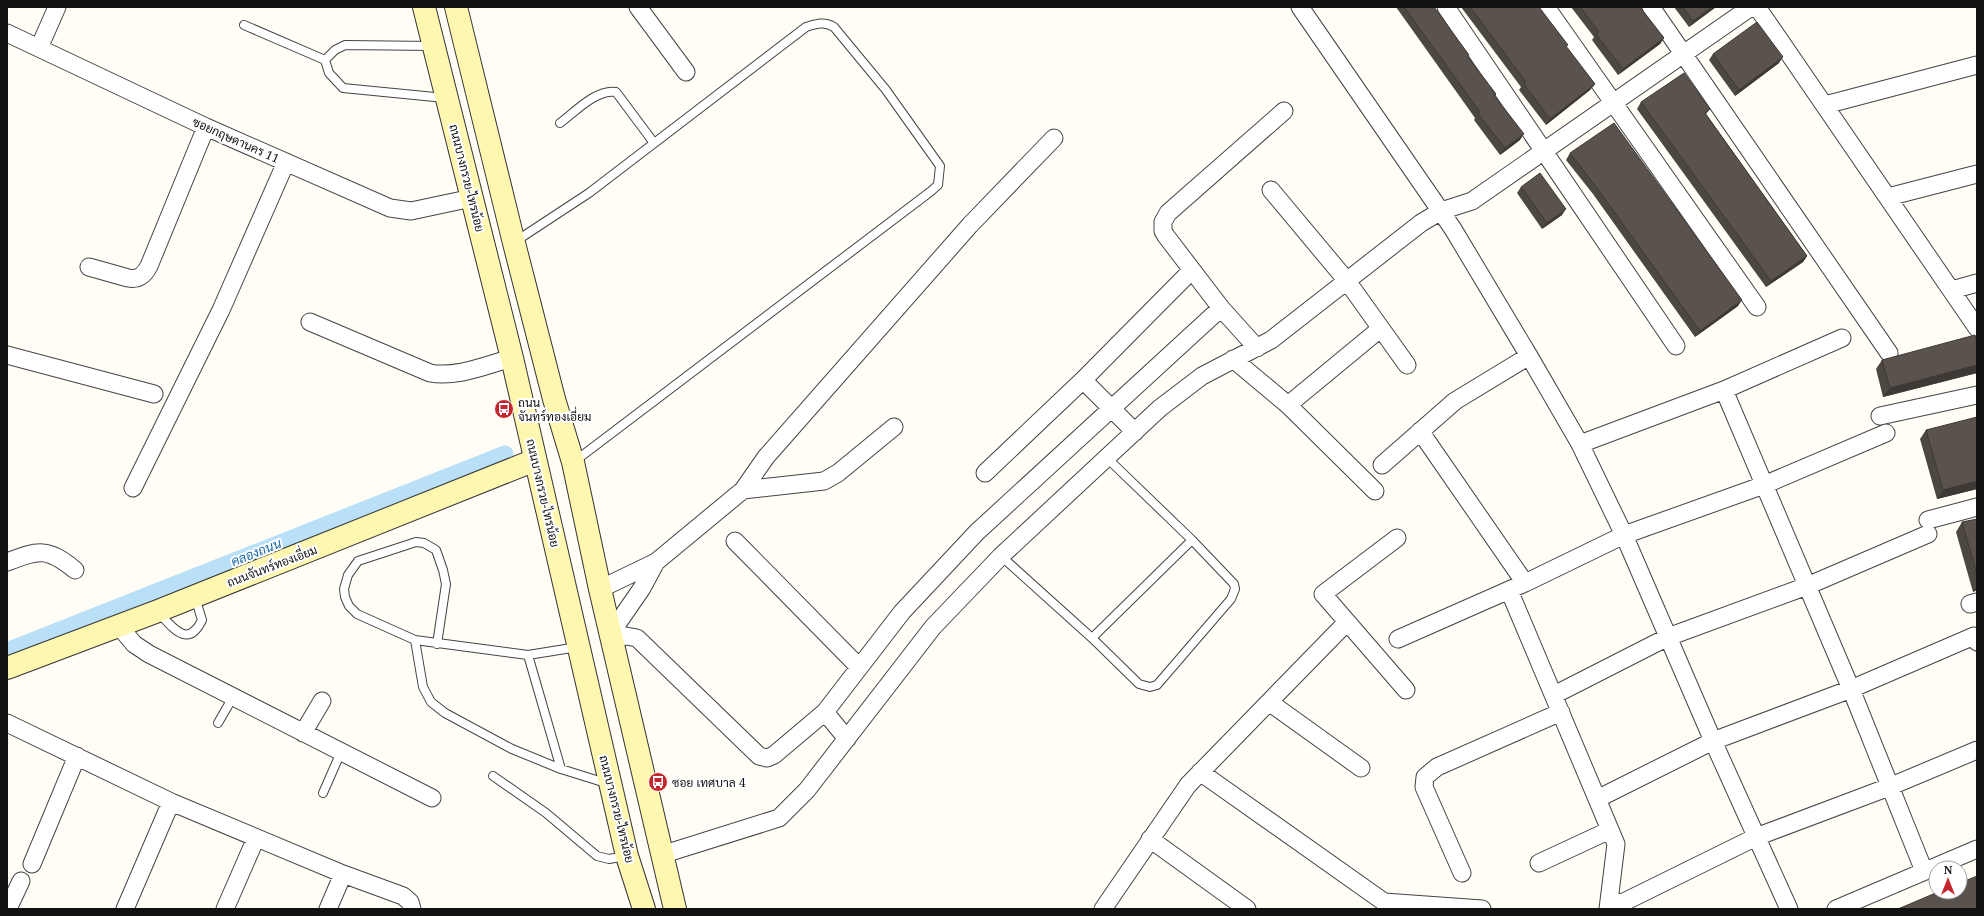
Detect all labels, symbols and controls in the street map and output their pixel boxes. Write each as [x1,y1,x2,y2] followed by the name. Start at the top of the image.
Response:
[190,113,282,167] street label: ซอยกฤษดานคร 11
[445,122,489,234] street label: ถนนบางกรวย-ไทรน้อย
[518,394,591,425] place label: ถนน จันทร์ทองเอี่ยม
[493,398,515,420] bus stop icon: ถนน จันทร์ทองเอี่ยม
[522,437,564,549] street label: ถนนบางกรวย-ไทรน้อย
[228,533,285,570] water label: คลองถนน
[224,539,320,591] street label: ถนนจันทร์ทองเอี่ยม
[595,753,639,865] street label: ถนนบางกรวย-ไทรน้อย
[647,771,669,793] bus stop icon: ซอย เทศบาล 4
[672,774,746,791] place label: ซอย เทศบาล 4
[1928,860,1968,900] north arrow
[1944,862,1953,877] text: N

